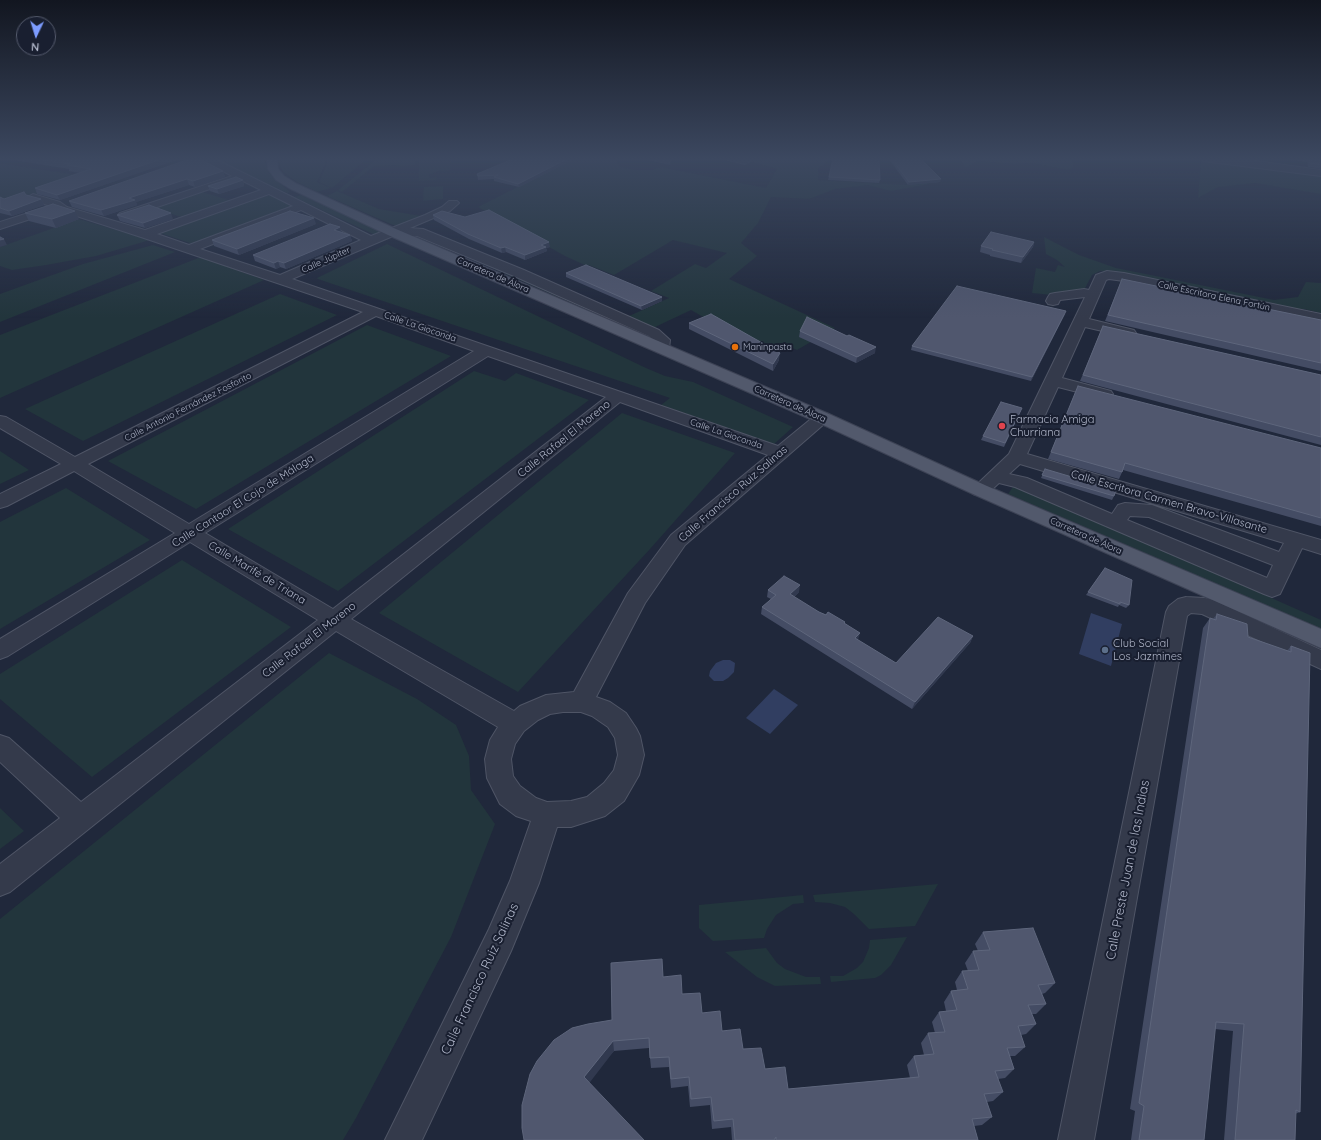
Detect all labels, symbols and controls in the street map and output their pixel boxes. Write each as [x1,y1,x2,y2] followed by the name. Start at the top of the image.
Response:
[16,16,56,56] north arrow
[31,40,40,54] text: N
[300,244,352,276] street label: Calle Júpiter
[455,255,531,295] street label: Carretera de Álora
[1157,279,1271,313] street label: Calle Escritora Elena Fortún
[383,310,457,344] street label: Calle La Gioconda
[730,342,740,352] marker: Maninpasta
[743,342,792,352] place label: Maninpasta
[123,370,253,444] street label: Calle Antonio Fernández Fosforito
[752,383,828,425] street label: Carretera de Álora
[515,398,613,480] street label: Calle Rafael El Moreno
[1010,413,1094,439] place label: Farmacia Amiga Churriana
[689,417,763,451] street label: Calle La Gioconda
[997,421,1007,431] marker: Farmacia Amiga Churriana
[676,443,790,545] street label: Calle Francisco Ruiz Salinas
[170,452,316,550] street label: Calle Cantaor El Cojo de Málaga
[1069,468,1269,536] street label: Calle Escritora Carmen Bravo-Villasante
[1048,515,1124,557] street label: Carretera de Álora
[206,539,308,607] street label: Calle Marifé de Triana
[260,599,358,681] street label: Calle Rafael El Moreno
[1113,637,1182,663] place label: Club Social Los Jazmines
[1100,645,1110,655] marker: Club Social Los Jazmines
[1103,779,1153,961] street label: Calle Preste Juan de las Indias
[438,901,522,1057] street label: Calle Francisco Ruiz Salinas

